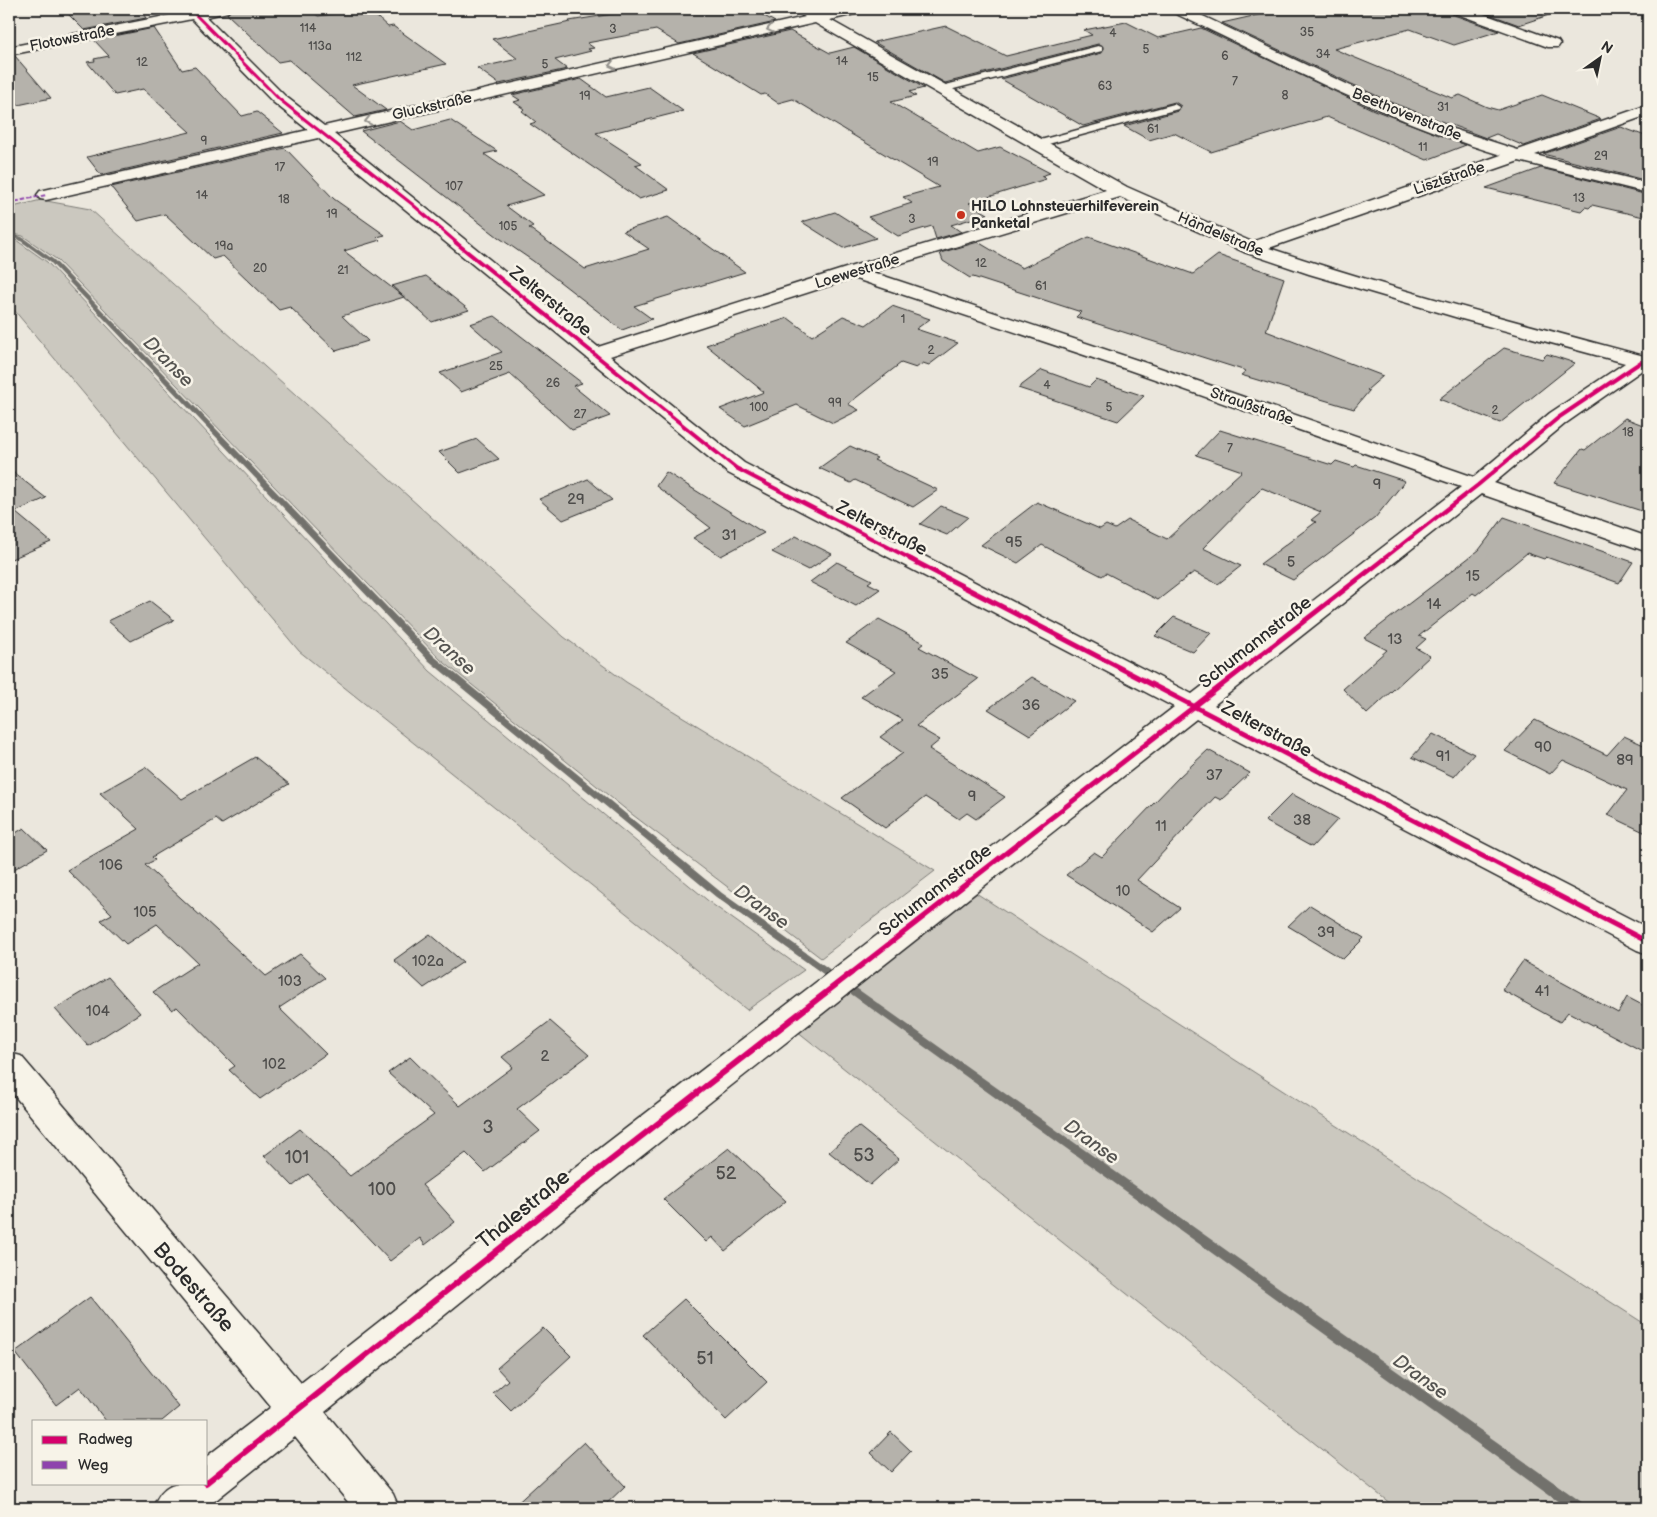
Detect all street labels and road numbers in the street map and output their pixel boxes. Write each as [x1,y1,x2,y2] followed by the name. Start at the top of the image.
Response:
[28,21,116,56] street label: Flotowstraße
[1349,84,1465,145] street label: Beethovenstraße
[390,88,474,125] street label: Gluckstraße
[1411,157,1487,200] street label: Lisztstraße
[1175,208,1267,261] street label: Händelstraße
[813,250,902,293] street label: Loewestraße
[505,261,596,341] street label: Zelterstraße
[1208,383,1296,430] street label: Straußstraße
[832,496,931,560] street label: Zelterstraße
[1195,592,1316,693] street label: Schumannstraße
[1217,696,1316,762] street label: Zelterstraße
[875,840,996,941] street label: Schumannstraße
[472,1164,575,1255] street label: Thalestraße
[148,1237,239,1337] street label: Bodestraße

